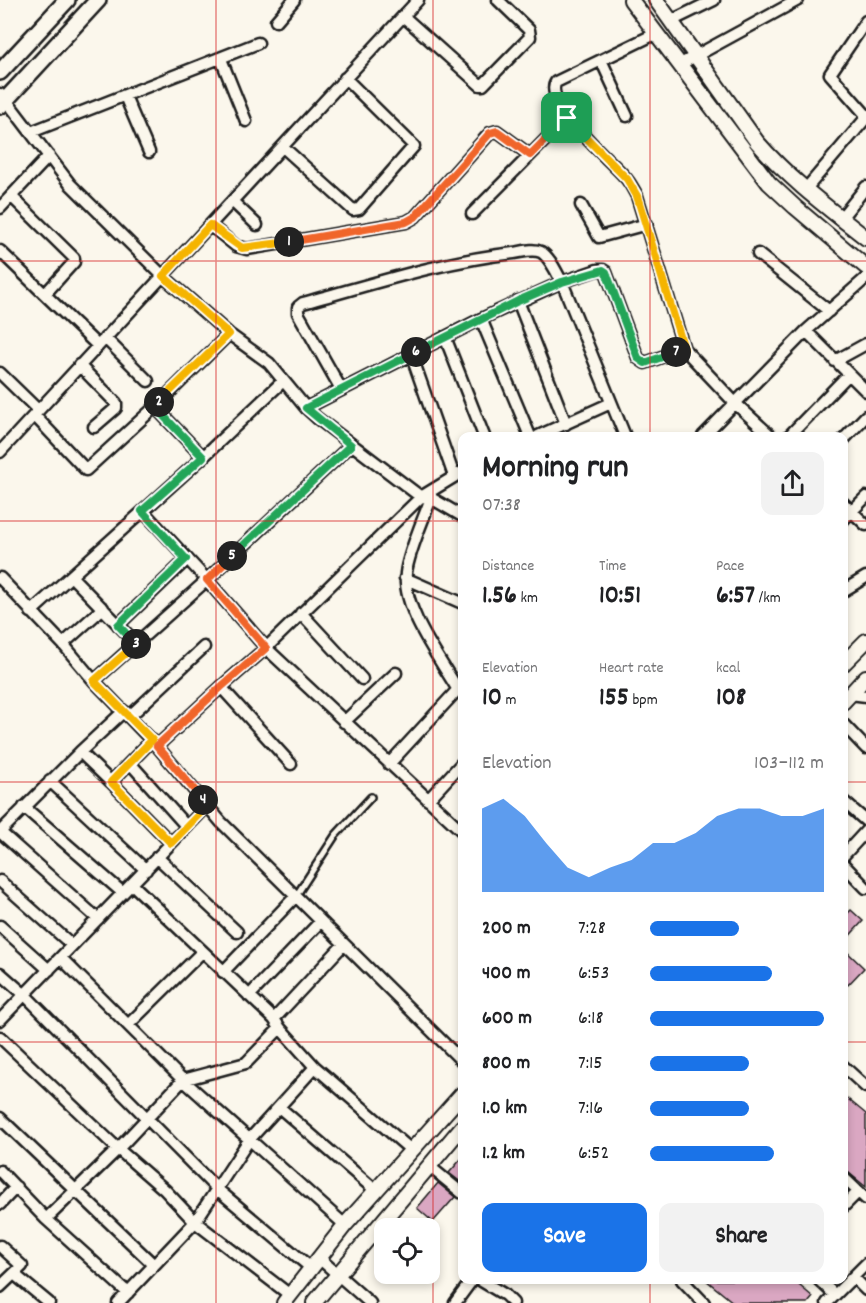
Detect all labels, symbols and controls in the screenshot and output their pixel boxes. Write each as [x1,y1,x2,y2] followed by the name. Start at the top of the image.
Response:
[541,92,592,143] pin
[550,101,583,134] icon: arrive
[274,227,304,257] pin: 1
[287,230,291,253] text: 1
[401,337,431,367] pin: 6
[661,337,691,367] pin: 7
[412,340,420,363] text: 6
[673,340,679,363] text: 7
[144,387,174,417] pin: 2
[156,390,163,413] text: 2
[482,446,629,493] text: Morning run
[761,452,824,515] button: share
[482,492,521,520] text: 07:38
[217,541,247,571] pin: 5
[228,544,236,567] text: 5
[482,555,534,578] text: Distance
[599,555,626,578] text: Time
[716,555,744,578] text: Pace
[482,578,517,615] text: 1.56
[599,578,641,615] text: 10:51
[716,578,755,615] text: 6:57
[517,587,538,610] text: km
[755,587,781,610] text: /km
[121,629,151,659] pin: 3
[132,632,140,655] text: 3
[482,657,538,680] text: Elevation
[599,657,664,680] text: Heart rate
[716,657,740,680] text: kcal
[482,680,502,717] text: 10
[599,680,629,717] text: 155
[716,680,746,717] text: 108
[502,689,517,712] text: m
[629,689,658,712] text: bpm
[482,750,552,778] text: Elevation
[754,750,824,778] text: 103–112 m
[188,785,218,815] pin: 4
[200,788,206,811] text: 4
[482,915,531,943] text: 200 m
[578,915,606,943] text: 7:28
[482,960,530,988] text: 400 m
[578,960,609,988] text: 6:53
[482,1005,532,1033] text: 600 m
[578,1005,604,1033] text: 6:18
[482,1050,530,1078] text: 800 m
[578,1050,603,1078] text: 7:15
[482,1095,527,1123] text: 1.0 km
[578,1095,603,1123] text: 7:16
[482,1140,525,1168] text: 1.2 km
[578,1140,609,1168] text: 6:52
[482,1203,647,1272] button: Save
[659,1203,824,1272] button: Share
[374,1218,440,1284] map controls
[374,1218,440,1284] button: locate

